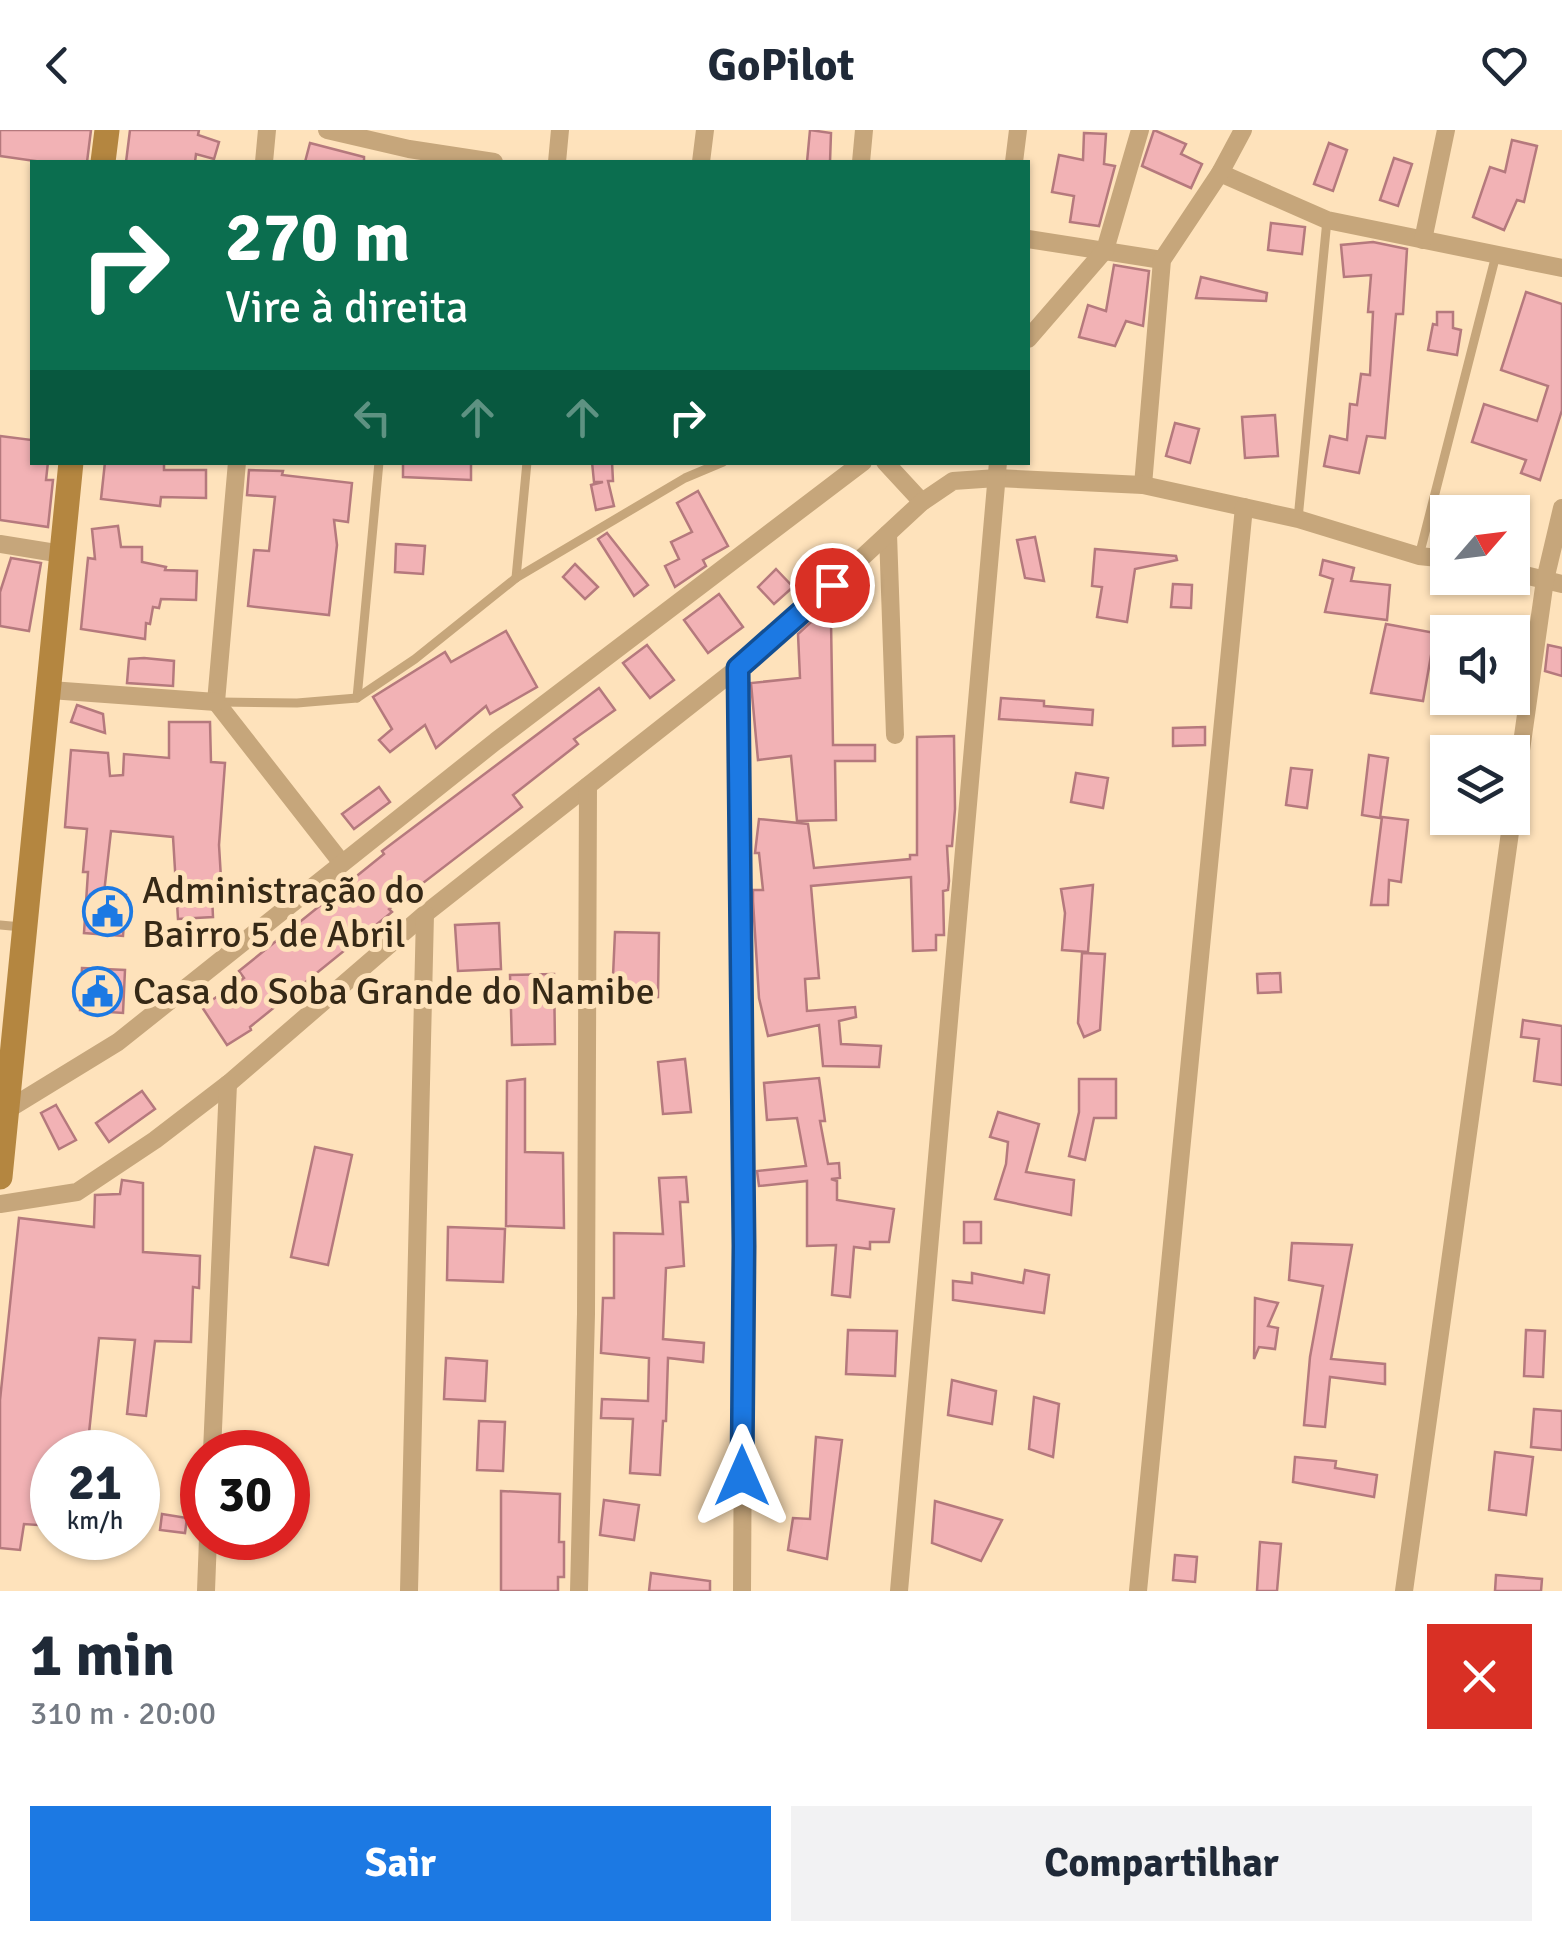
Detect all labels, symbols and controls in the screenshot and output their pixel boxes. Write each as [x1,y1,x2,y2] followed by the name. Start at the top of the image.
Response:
[30,38,85,93] icon: back
[708,38,854,93] text: GoPilot
[1477,38,1532,93] icon: heart
[225,194,410,280] text: 270 m
[60,200,190,330] icon: right
[225,280,469,335] text: Vire à direita
[345,390,400,445] icon: left
[450,390,505,445] icon: ahead
[555,390,610,445] icon: ahead
[660,390,715,445] icon: right
[1430,495,1530,595] north arrow
[1430,495,1530,835] map controls
[790,543,875,628] pin
[805,558,860,613] icon: arrive
[1430,615,1530,715] button: sound
[1430,735,1530,835] button: layers
[142,867,425,958] place label: Administração do Bairro 5 de Abril
[81,886,133,938] public building icon: Administração do Bairro 5 de Abril
[72,965,124,1017] public building icon: Casa do Soba Grande do Namibe
[133,968,655,1015] place label: Casa do Soba Grande do Namibe
[690,1424,794,1528] position arrow
[180,1430,310,1560] speed limit sign: 30
[68,1452,122,1514] text: 21
[67,1505,123,1536] text: km/h
[30,1619,175,1693] text: 1 min
[1427,1624,1532,1729] button: close
[30,1694,216,1733] text: 310 m · 20:00
[30,1806,771,1921] button: Sair
[791,1806,1532,1921] button: Compartilhar

